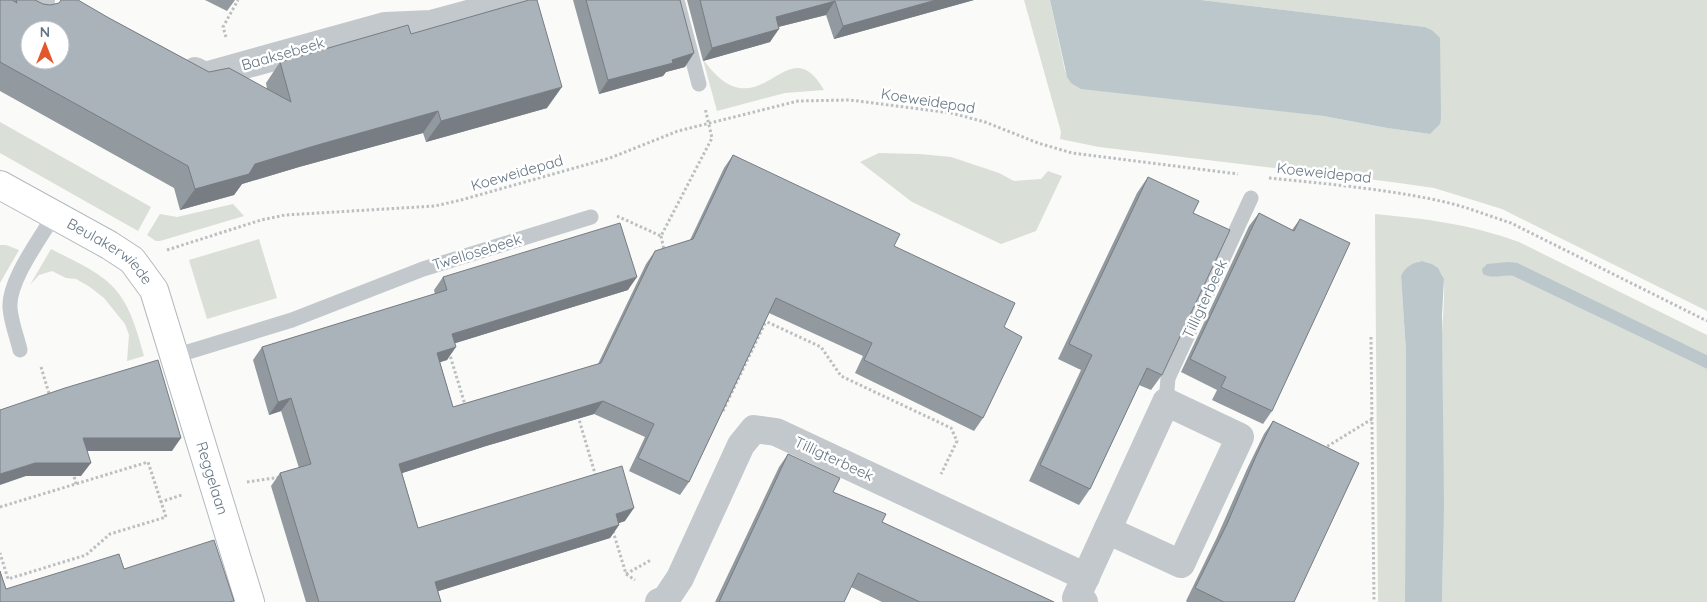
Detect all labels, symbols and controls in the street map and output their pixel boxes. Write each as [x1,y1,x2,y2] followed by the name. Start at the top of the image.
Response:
[20,20,70,70] north arrow
[40,23,50,41] text: N
[239,33,327,74] street label: Baaksebeek
[880,84,977,117] street label: Koeweidepad
[469,150,565,195] street label: Koeweidepad
[1276,158,1372,187] street label: Koeweidepad
[64,214,157,288] street label: Beulakerwiede
[430,229,524,274] street label: Twellosebeek
[1178,256,1231,341] street label: Tilligterbeek
[792,432,877,485] street label: Tilligterbeek
[192,439,233,517] street label: Reggelaan

